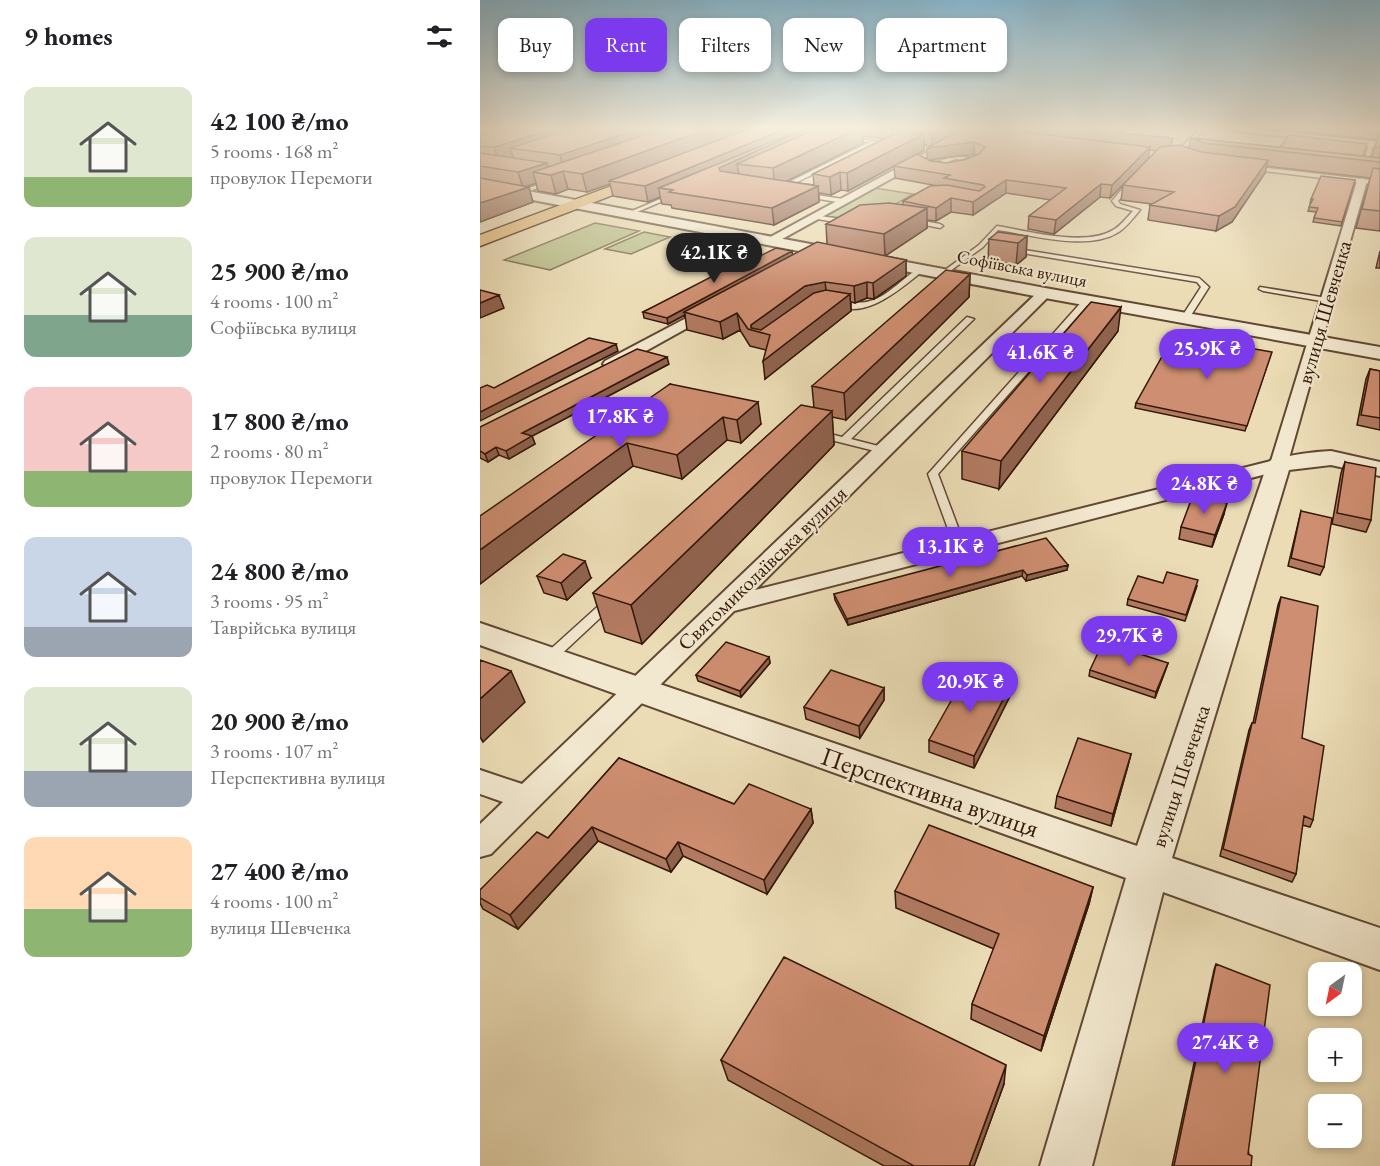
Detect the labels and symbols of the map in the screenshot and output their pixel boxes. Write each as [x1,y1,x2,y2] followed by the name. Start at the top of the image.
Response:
[659,233,769,284] pin: 42.1K ₴
[1291,237,1358,387] street label: вулиця Шевченка
[955,244,1089,292] street label: Софіївська вулиця
[1152,329,1262,380] pin: 25.9K ₴
[985,333,1095,384] pin: 41.6K ₴
[565,397,675,448] pin: 17.8K ₴
[1149,464,1259,515] pin: 24.8K ₴
[672,480,852,656] street label: Святомиколаївська вулиця
[895,527,1005,578] pin: 13.1K ₴
[1074,616,1184,667] pin: 29.7K ₴
[915,662,1025,713] pin: 20.9K ₴
[1144,701,1216,851] street label: вулиця Шевченка
[817,739,1043,845] street label: Перспективна вулиця
[1308,962,1362,1016] north arrow
[1170,1023,1280,1074] pin: 27.4K ₴

